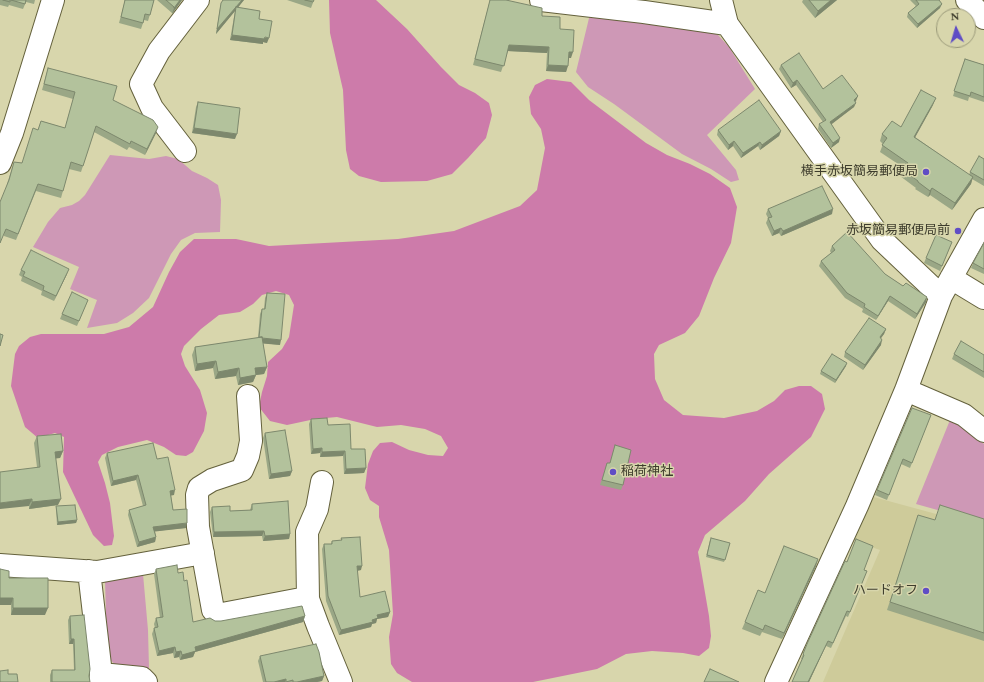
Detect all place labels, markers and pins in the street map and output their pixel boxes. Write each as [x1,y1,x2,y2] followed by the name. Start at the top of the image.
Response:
[801,164,918,180] place label: 横手赤坂簡易郵便局
[921,167,931,177] marker: 横手赤坂簡易郵便局
[846,223,950,239] place label: 赤坂簡易郵便局前
[953,226,963,236] marker: 赤坂簡易郵便局前
[621,464,673,480] place label: 稲荷神社
[608,467,618,477] marker: 稲荷神社
[853,583,918,599] place label: ハードオフ
[921,586,931,596] marker: ハードオフ

